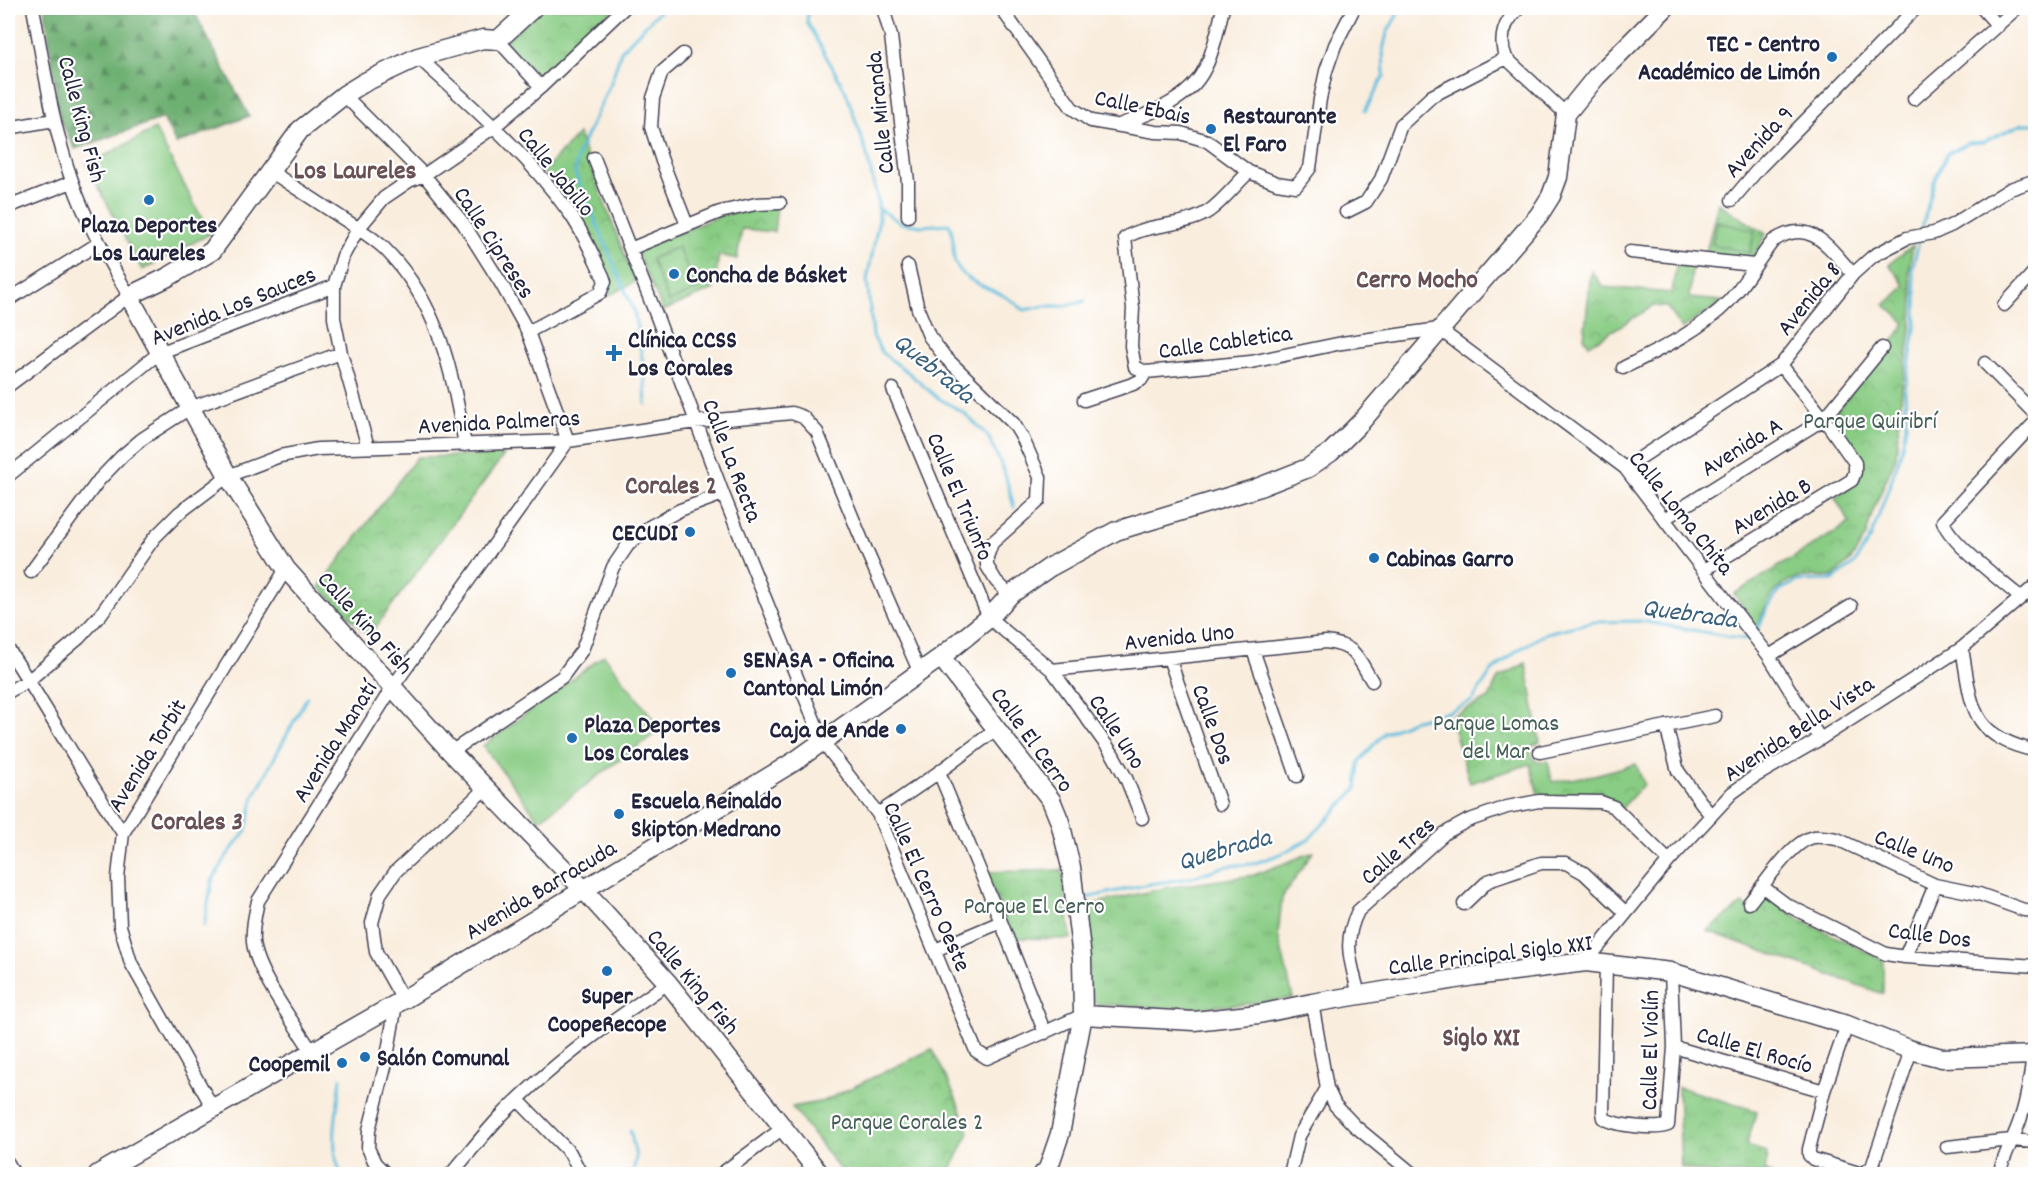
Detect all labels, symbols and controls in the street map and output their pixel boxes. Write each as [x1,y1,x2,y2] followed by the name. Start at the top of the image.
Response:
[1638,29,1820,91] place label: TEC - Centro Académico de Limón
[859,49,905,176] street label: Calle Miranda
[1825,50,1839,64] marker: TEC - Centro Académico de Limón
[47,53,113,187] street label: Calle King Fish
[1091,82,1194,136] street label: Calle Ebais
[1718,99,1803,187] street label: Avenida 9
[1223,101,1337,163] place label: Restaurante El Faro
[508,120,602,225] street label: Calle Jabillo
[1204,122,1218,136] marker: Restaurante El Faro
[294,154,416,191] district label: Los Laureles
[443,181,542,307] street label: Calle Cipreses
[142,193,156,207] marker: Plaza Deportes Los Laureles
[81,210,217,272] place label: Plaza Deportes Los Laureles
[1770,255,1851,344] street label: Avenida 8
[146,259,322,356] street label: Avenida Los Sauces
[686,260,847,294] place label: Concha de Básket
[1356,263,1478,300] district label: Cerro Mocho
[667,267,681,281] marker: Concha de Básket
[1156,318,1295,370] street label: Calle Cabletica
[628,325,737,387] place label: Clínica CCSS Los Corales
[884,325,983,415] water label: Quebrada
[605,344,623,362] marker: Clínica CCSS Los Corales
[691,395,769,528] street label: Calle La Recta
[417,403,581,445] street label: Avenida Palmeras
[1803,406,1939,440] park label: Parque Quiribrí
[1695,410,1790,487] street label: Avenida A
[916,428,1000,566] street label: Calle El Triunfo
[1619,444,1741,584] street label: Calle Loma Chita
[625,469,717,506] district label: Corales 2
[1726,470,1819,545] street label: Avenida B
[612,518,679,552] place label: CECUDI
[683,525,697,539] marker: CECUDI
[1386,544,1514,578] place label: Cabinas Garro
[1367,551,1381,565] marker: Cabinas Garro
[308,565,420,683] street label: Calle King Fish
[1640,591,1741,641] water label: Quebrada
[1123,616,1236,662] street label: Avenida Uno
[743,645,894,707] place label: SENASA - Oficina Cantonal Limón
[724,666,738,680] marker: SENASA - Oficina Cantonal Limón
[1718,669,1882,792] street label: Avenida Bella Vista
[286,674,388,810] street label: Avenida Manatí
[1181,680,1241,770] street label: Calle Dos
[980,681,1081,801] street label: Calle El Cerro
[1078,688,1153,777] street label: Calle Uno
[100,693,197,820] street label: Avenida Torbit
[1433,708,1559,770] park label: Parque Lomas del Mar
[584,710,721,772] place label: Plaza Deportes Los Corales
[770,715,889,749] place label: Caja de Ande
[894,722,908,736] marker: Caja de Ande
[565,731,579,745] marker: Plaza Deportes Los Corales
[631,786,782,848] place label: Escuela Reinaldo Skipton Medrano
[873,797,978,978] street label: Calle El Cerro Oeste
[151,805,243,842] district label: Corales 3
[612,807,626,821] marker: Escuela Reinaldo Skipton Medrano
[1354,810,1444,895] street label: Calle Tres
[1174,820,1278,882] water label: Quebrada
[1869,821,1959,884] street label: Calle Uno
[459,832,624,950] street label: Avenida Barracuda
[963,891,1105,925] park label: Parque El Cerro
[1886,915,1973,959] street label: Calle Dos
[637,922,746,1043] street label: Calle King Fish
[1386,928,1595,986] street label: Calle Principal Siglo XXI
[600,964,614,978] marker: Super CoopeRecope
[547,981,667,1043] place label: Super CoopeRecope
[1634,989,1670,1111] street label: Calle El Violín
[1692,1019,1816,1085] street label: Calle El Rocío
[1442,1021,1521,1058] district label: Siglo XXI
[377,1043,510,1077] place label: Salón Comunal
[249,1049,330,1083] place label: Coopemil
[358,1050,372,1064] marker: Salón Comunal
[335,1056,349,1070] marker: Coopemil
[830,1107,984,1141] park label: Parque Corales 2

